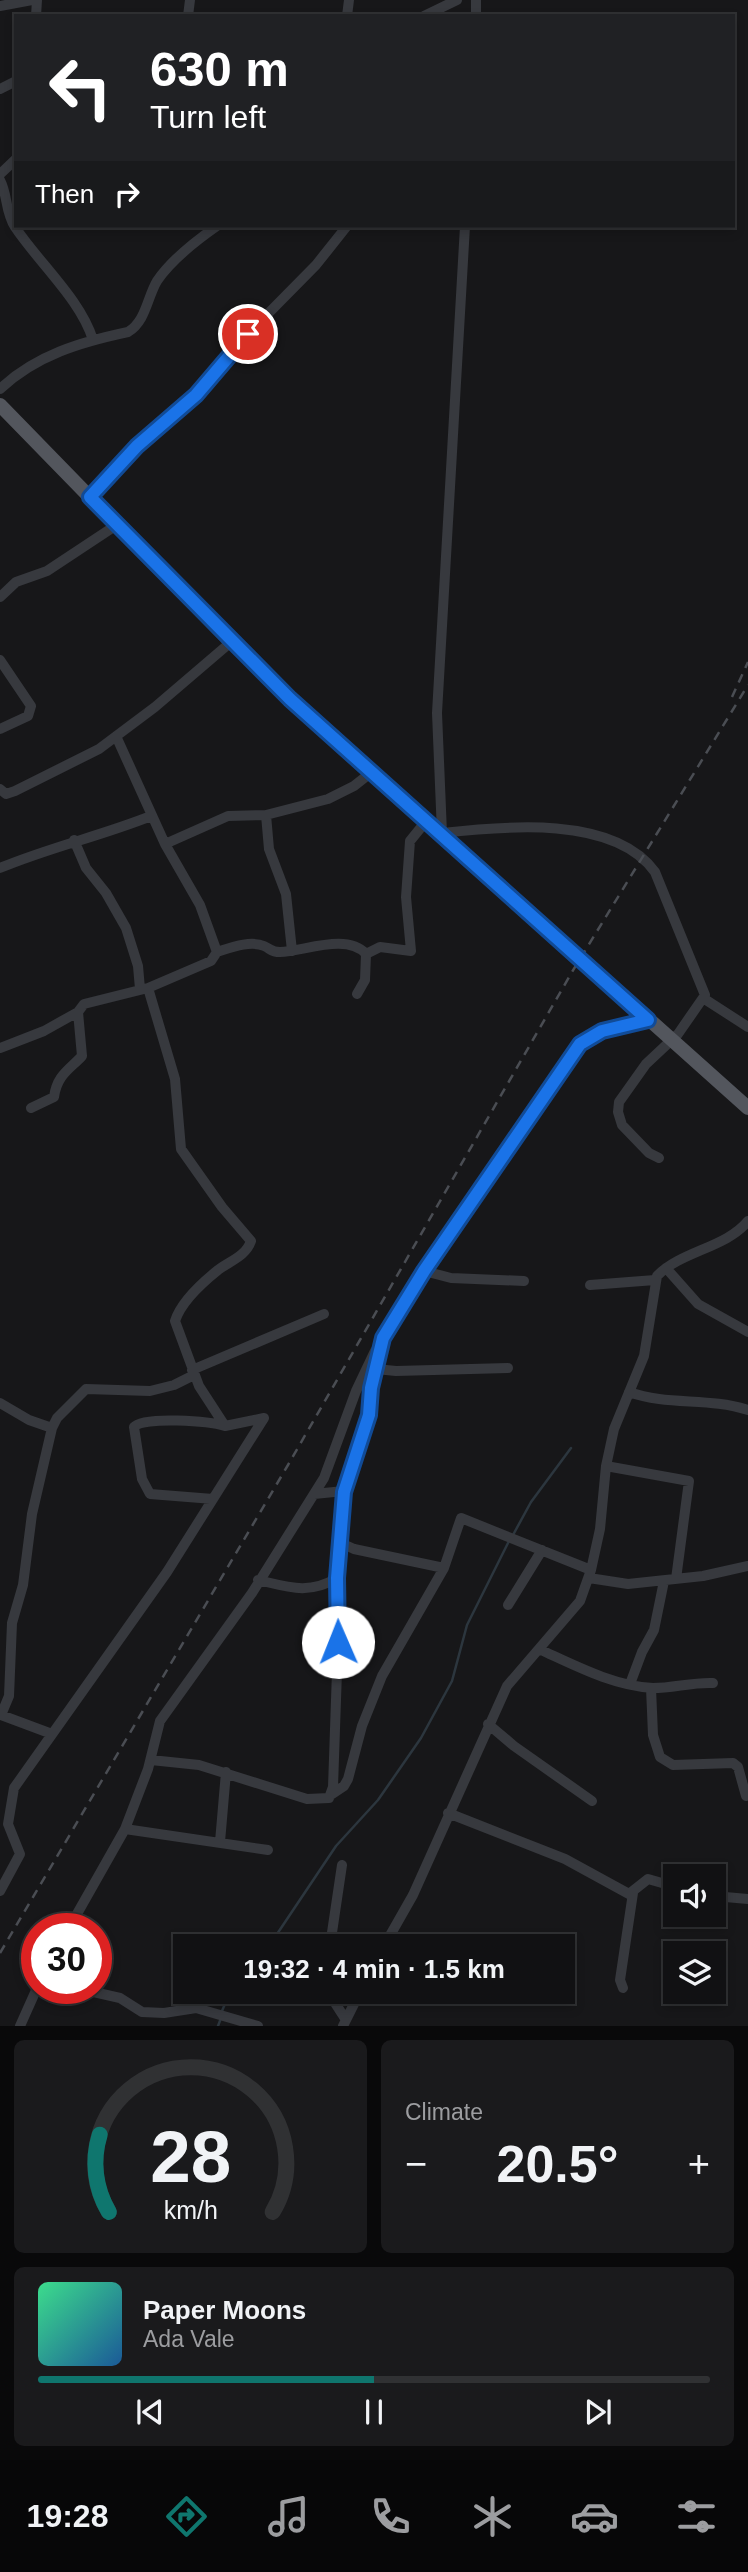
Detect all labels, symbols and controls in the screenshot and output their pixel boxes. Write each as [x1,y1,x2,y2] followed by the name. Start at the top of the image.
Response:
[35,42,126,133] icon: left
[150,42,289,96] text: 630 m
[150,99,266,135] text: Turn left
[108,175,146,213] icon: right
[35,179,94,209] text: Then
[218,304,278,364] pin
[229,315,267,353] icon: arrive
[301,1605,375,1679] position arrow
[663,1864,726,2004] map controls
[663,1864,726,1927] button: sound
[21,1913,112,2004] speed limit sign: 30
[663,1941,726,2004] button: layers
[243,1954,505,1984] text: 19:32 · 4 min · 1.5 km
[405,2099,483,2125] text: Climate
[150,2117,231,2198] text: 28
[496,2135,619,2193] text: 20.5°
[405,2143,427,2185] text: −
[688,2143,710,2185] text: +
[163,2196,218,2224] text: km/h
[143,2295,306,2325] text: Paper Moons
[143,2326,235,2352] text: Ada Vale
[131,2393,169,2431] icon: previous
[355,2393,393,2431] icon: pause
[579,2393,617,2431] icon: next
[162,2492,211,2541] icon: directions
[264,2492,313,2541] icon: music
[366,2492,415,2541] icon: phone
[468,2492,517,2541] icon: climate
[570,2492,619,2541] icon: car
[672,2492,721,2541] icon: filters
[27,2498,108,2534] text: 19:28

